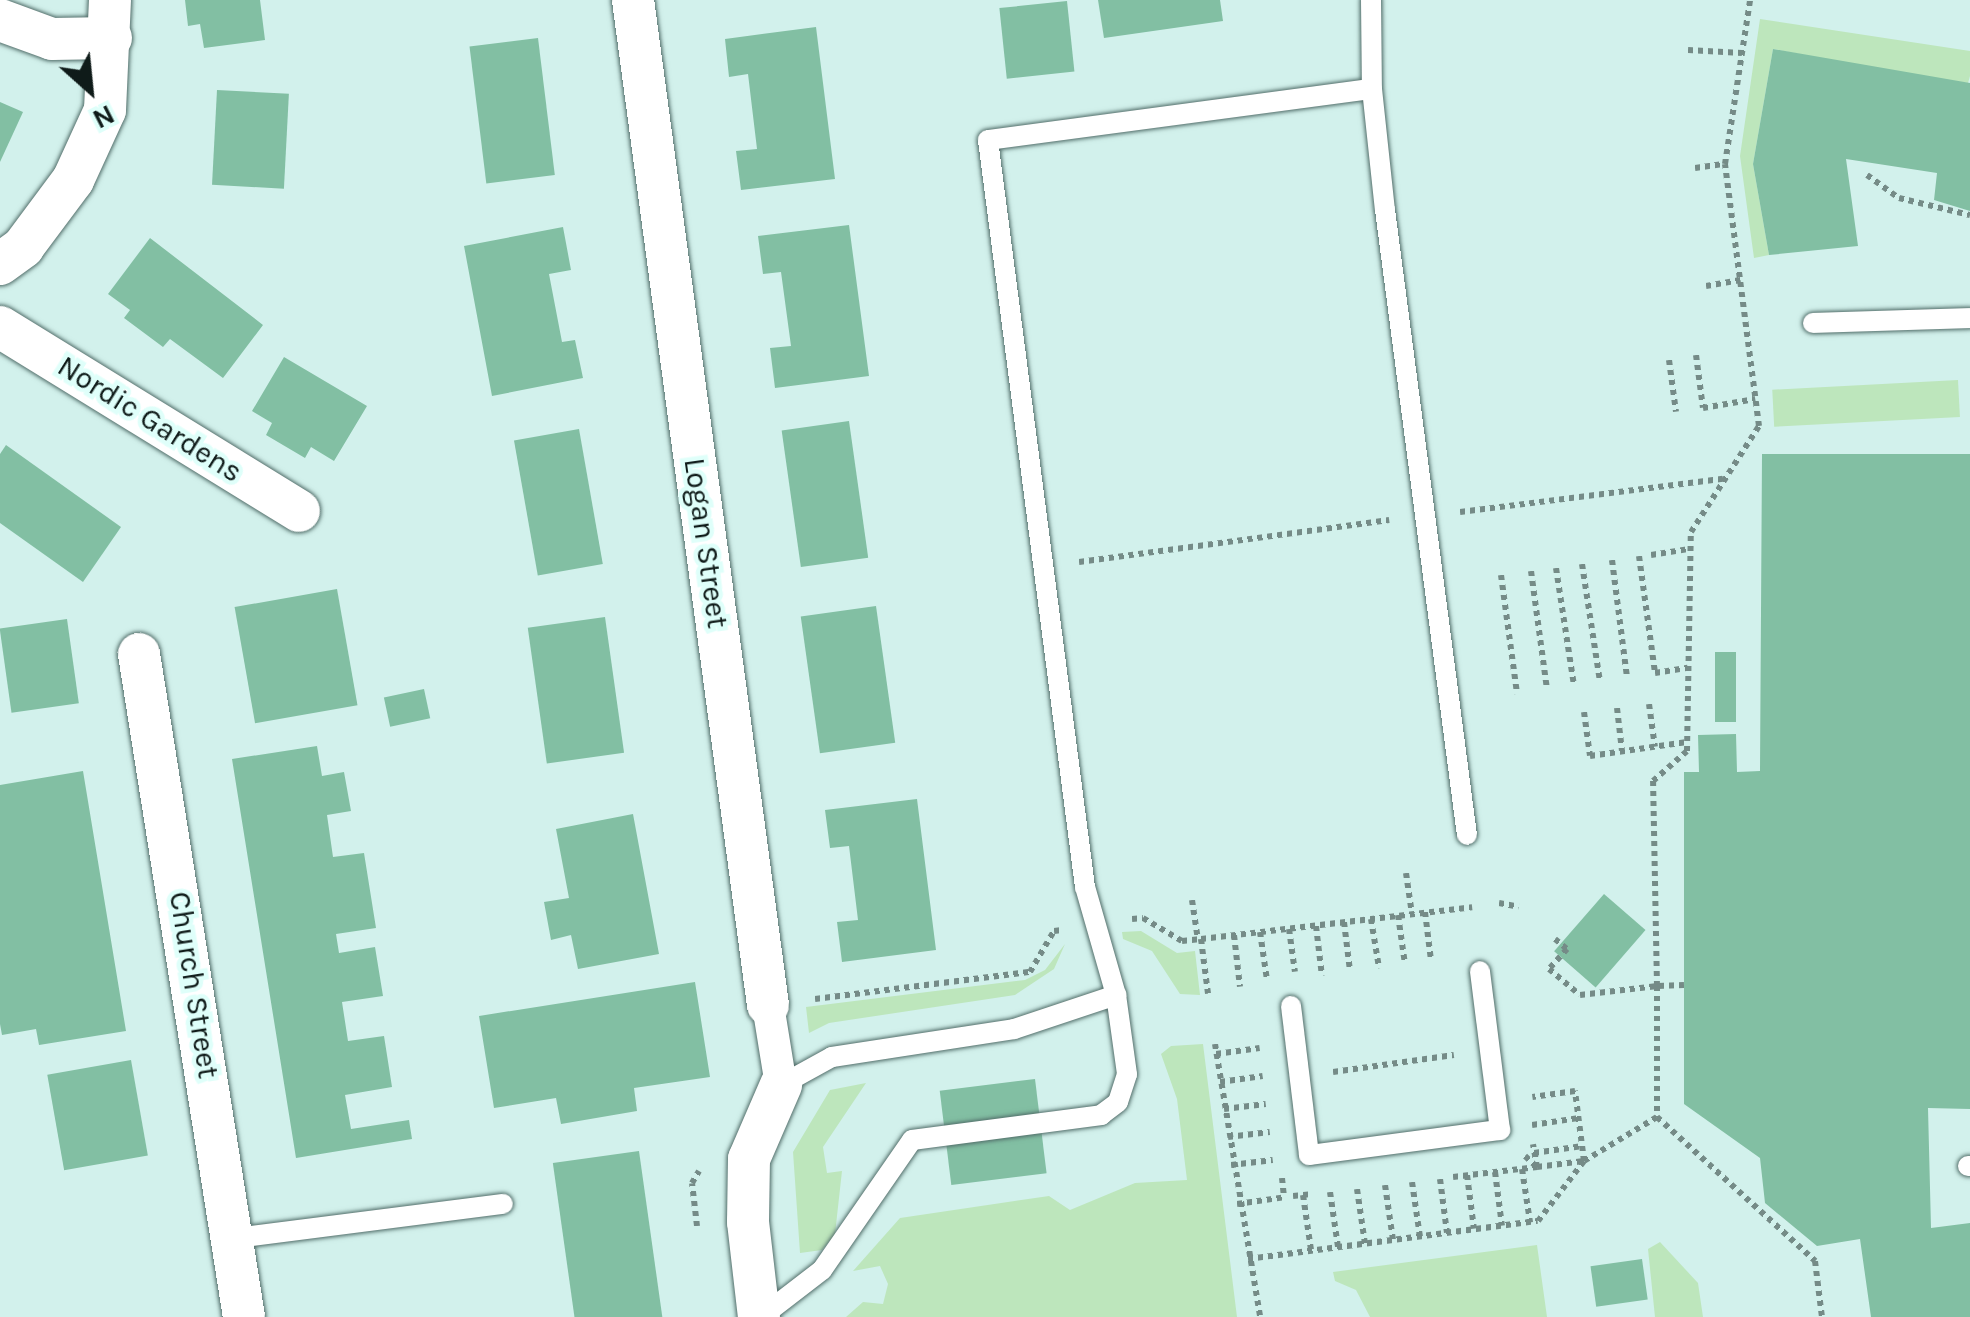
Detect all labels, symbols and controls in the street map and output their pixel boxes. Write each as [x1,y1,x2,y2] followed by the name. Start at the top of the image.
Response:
[40,40,140,140] north arrow
[87,98,120,136] text: N
[51,348,249,490] street label: Nordic Gardens
[676,456,736,630] street label: Logan Street
[161,889,227,1081] street label: Church Street

